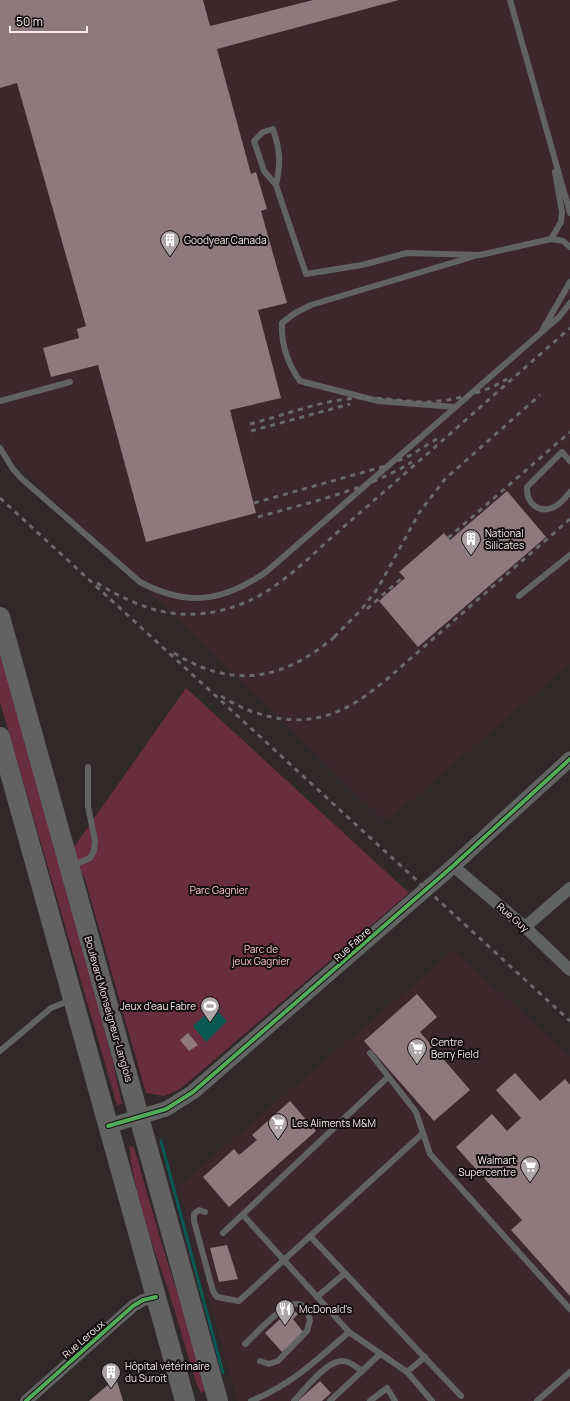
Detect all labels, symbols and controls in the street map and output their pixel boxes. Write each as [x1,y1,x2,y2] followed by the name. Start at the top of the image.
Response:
[10,8,87,34] scale bar
[16,13,43,30] text: 50 m
[159,229,181,257] building icon: Goodyear Canada
[184,233,266,247] place label: Goodyear Canada
[485,526,524,552] place label: National Silicates
[460,528,482,556] building icon: National Silicates
[190,883,249,897] park label: Parc Gagnier
[494,899,533,935] street label: Rue Guy
[330,923,374,965] street label: Rue Fabre
[81,934,137,1084] street label: Boulevard Monseigneur-Langlois
[231,942,290,968] park label: Parc de jeux Gagnier
[199,995,221,1023] sports icon: Jeux d'eau Fabre
[120,999,196,1013] place label: Jeux d'eau Fabre
[431,1035,479,1061] place label: Centre Berry Field
[406,1037,428,1065] supermarket icon: Centre Berry Field
[267,1112,289,1140] supermarket icon: Les Aliments M&M
[292,1116,376,1130] place label: Les Aliments M&M
[458,1153,516,1179] place label: Walmart Supercentre
[519,1155,541,1183] supermarket icon: Walmart Supercentre
[274,1298,296,1326] restaurant icon: McDonald's
[299,1302,352,1316] place label: McDonald's
[59,1316,108,1361] street label: Rue Leroux
[125,1359,210,1385] place label: Hôpital vétérinaire du Suroît
[100,1361,122,1389] building icon: Hôpital vétérinaire du Suroît

